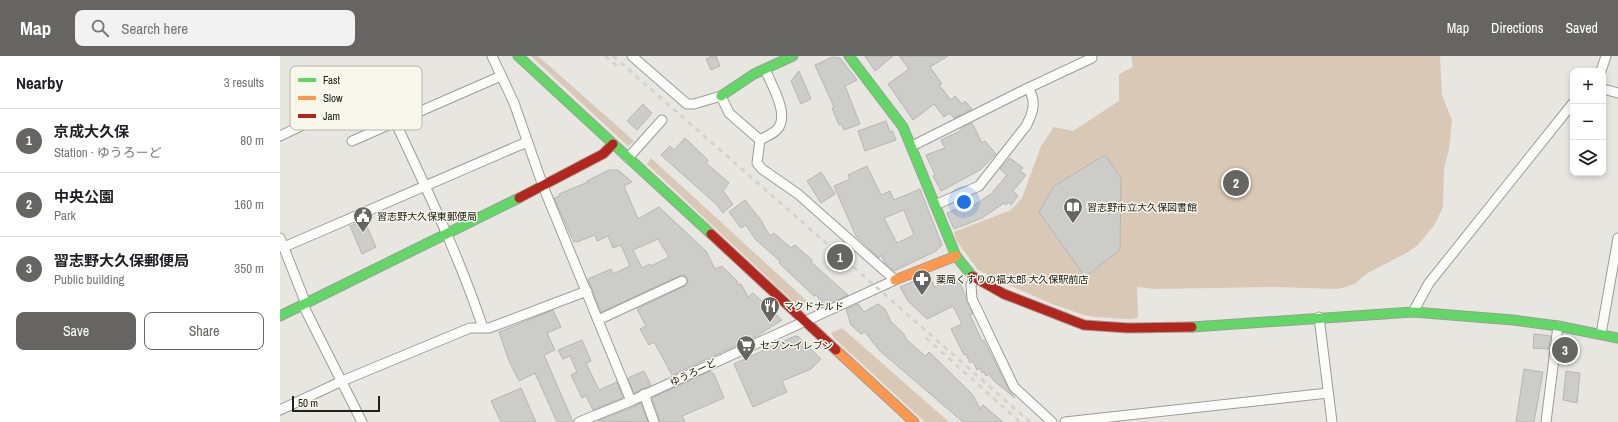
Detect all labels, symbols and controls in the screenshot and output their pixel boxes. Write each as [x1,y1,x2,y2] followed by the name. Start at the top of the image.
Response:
[75,10,355,46] search box
[20,15,51,41] text: Map
[89,17,111,39] icon: search
[121,18,188,39] text: Search here
[1447,19,1469,37] text: Map
[1491,19,1543,37] text: Directions
[1565,19,1598,37] text: Saved
[290,66,422,130] legend
[1570,68,1606,176] map controls
[1570,68,1606,104] button: +
[16,71,63,94] text: Nearby
[323,73,341,87] text: Fast
[224,74,264,91] text: 3 results
[323,91,343,105] text: Slow
[1570,104,1606,140] button: −
[323,109,340,123] text: Jam
[54,121,129,142] text: 京成大久保
[26,132,32,149] text: 1
[240,132,264,149] text: 80 m
[1570,140,1606,176] button: layers
[54,144,162,161] text: Station · ゆうろーど
[1223,168,1249,198] pin: 2
[54,186,114,207] text: 中央公園
[954,192,974,212] your location
[26,196,32,213] text: 2
[234,196,264,213] text: 160 m
[1062,196,1084,224] library icon: 習志野市立大久保図書館
[1087,201,1197,214] place label: 習志野市立大久保図書館
[352,205,374,233] public building icon: 習志野大久保東郵便局
[54,207,76,224] text: Park
[377,210,477,223] place label: 習志野大久保東郵便局
[827,242,853,272] pin: 1
[54,250,189,271] text: 習志野大久保郵便局
[26,260,32,277] text: 3
[234,260,264,277] text: 350 m
[911,268,933,296] pharmacy icon: 薬局くすりの福太郎 大久保駅前店
[54,271,125,288] text: Public building
[936,273,1088,286] place label: 薬局くすりの福太郎 大久保駅前店
[759,295,781,323] restaurant icon: マクドナルド
[784,300,844,313] place label: マクドナルド
[16,312,136,350] button: Save
[144,312,264,350] button: Share
[735,334,757,362] supermarket icon: セブン-イレブン
[1552,335,1578,365] pin: 3
[760,339,833,352] place label: セブン-イレブン
[668,356,719,389] street label: ゆうろーど
[292,394,380,413] scale bar
[298,396,318,410] text: 50 m

